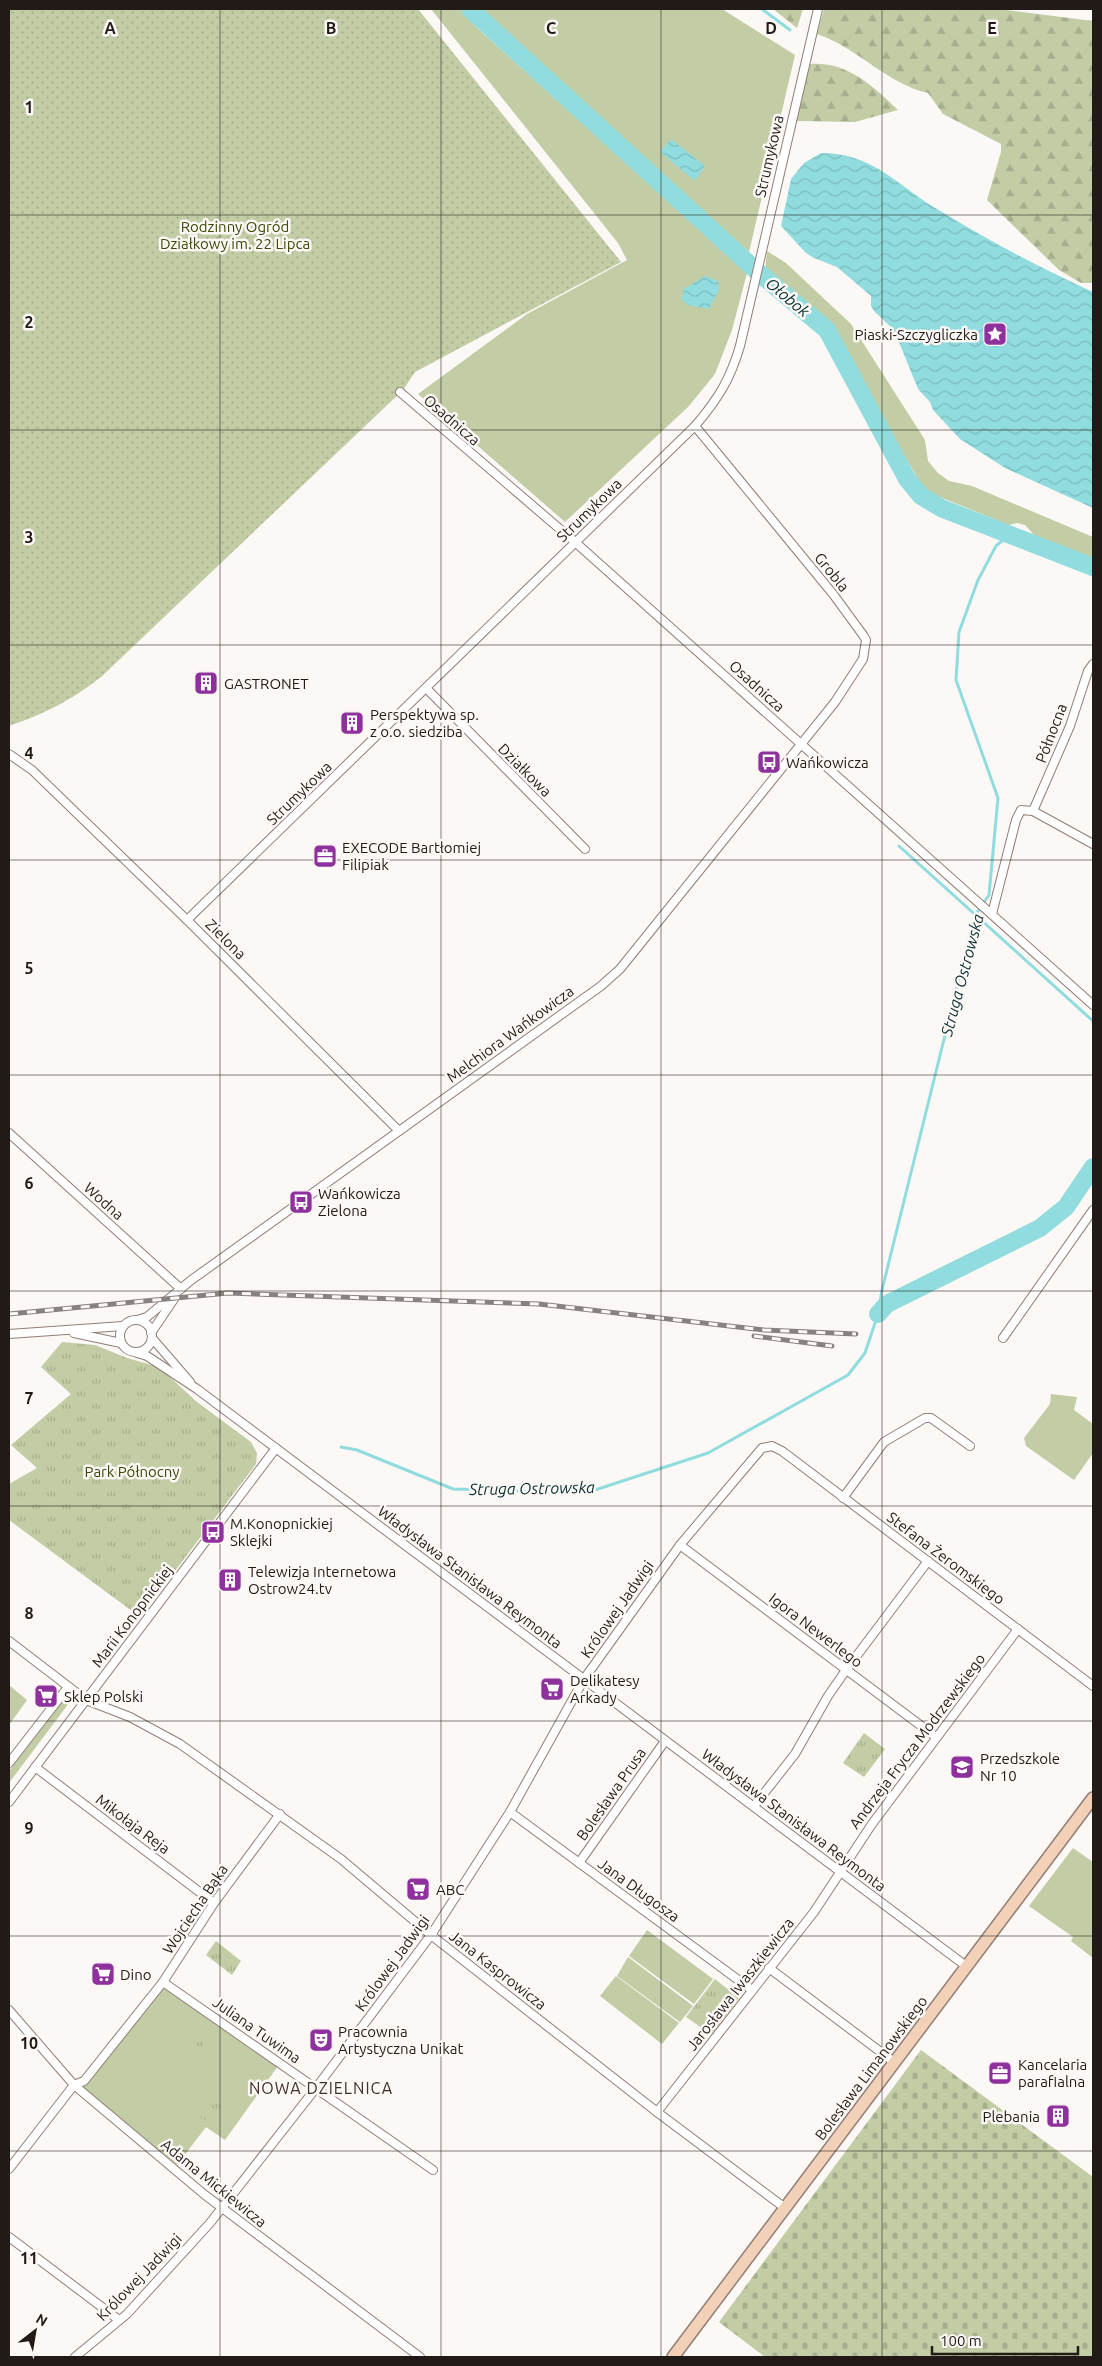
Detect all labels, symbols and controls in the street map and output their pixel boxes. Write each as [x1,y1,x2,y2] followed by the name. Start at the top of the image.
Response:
[104,19,116,37] text: A
[326,19,336,37] text: B
[546,19,556,37] text: C
[765,19,777,37] text: D
[987,19,997,37] text: E
[24,98,34,116] text: 1
[751,113,787,199] street label: Strumykowa
[160,218,310,252] park label: Rodzinny Ogród Działkowy im. 22 Lipca
[763,274,814,321] water label: Ołobok
[24,313,34,331] text: 2
[982,321,1008,347] place icon: Piaski-Szczygliczka
[855,326,978,343] place label: Piaski-Szczygliczka
[421,391,483,449] street label: Osadnicza
[553,475,625,545] street label: Strumykowa
[24,528,34,546] text: 3
[811,549,853,595] street label: Grobla
[726,657,788,715] street label: Osadnicza
[193,670,219,696] building icon: GASTRONET
[224,675,309,692] place label: GASTRONET
[1032,701,1070,765] street label: Północna
[370,706,479,740] place label: Perspektywa sp. z o.o. siedziba
[339,710,365,736] building icon: Perspektywa sp. z o.o. siedziba
[495,740,555,800] street label: Działkowa
[24,744,34,762] text: 4
[756,749,782,775] bus stop icon: Wańkowicza
[786,754,869,771] place label: Wańkowicza
[263,758,335,828] street label: Strumykowa
[342,839,481,873] place label: EXECODE Bartłomiej Filipiak
[312,843,338,869] office icon: EXECODE Bartłomiej Filipiak
[937,912,987,1039] water label: Struga Ostrowska
[202,915,250,963] street label: Zielona
[24,959,34,977] text: 5
[443,982,577,1086] street label: Melchiora Wańkowicza
[24,1174,34,1192] text: 6
[81,1179,127,1223] street label: Wodna
[318,1185,401,1219] place label: Wańkowicza Zielona
[288,1189,314,1215] bus stop icon: Wańkowicza Zielona
[24,1389,34,1407] text: 7
[85,1463,179,1480] park label: Park Północny
[468,1478,595,1498] water label: Struga Ostrowska
[375,1502,565,1652] street label: Władysława Stanisława Reymonta
[884,1508,1008,1608] street label: Stefana Żeromskiego
[230,1515,333,1549] place label: M.Konopnickiej Sklejki
[200,1519,226,1545] bus stop icon: M.Konopnickiej Sklejki
[577,1557,657,1661] street label: Królowej Jadwigi
[88,1562,176,1670] street label: Marii Konopnickiej
[248,1563,396,1597] place label: Telewizja Internetowa Ostrow24.tv
[217,1567,243,1593] building icon: Telewizja Internetowa Ostrow24.tv
[766,1589,866,1671] street label: Igora Newerlego
[24,1604,34,1622] text: 8
[846,1650,988,1832] street label: Andrzeja Frycza Modrzewskiego
[570,1672,640,1706] place label: Delikatesy Arkady
[539,1676,565,1702] supermarket icon: Delikatesy Arkady
[33,1683,59,1709] supermarket icon: Sklep Polski
[64,1688,143,1705] place label: Sklep Polski
[573,1744,649,1844] street label: Bolesława Prusa
[699,1745,889,1895] street label: Władysława Stanisława Reymonta
[980,1750,1060,1784] place label: Przedszkole Nr 10
[949,1754,975,1780] school or university icon: Przedszkole Nr 10
[93,1791,173,1857] street label: Mikołaja Reja
[24,1819,34,1837] text: 9
[595,1855,683,1925] street label: Jana Długosza
[159,1861,231,1957] street label: Wojciecha Bąka
[405,1876,431,1902] supermarket icon: ABC
[436,1881,464,1898] place label: ABC
[351,1912,433,2014] street label: Królowej Jadwigi
[683,1914,797,2054] street label: Jarosława Iwaszkiewicza
[446,1927,550,2013] street label: Jana Kasprowicza
[90,1961,116,1987] supermarket icon: Dino
[120,1966,152,1983] place label: Dino
[210,1993,304,2067] street label: Juliana Tuwima
[811,1993,931,2143] street label: Bolesława Limanowskiego
[338,2023,464,2057] place label: Pracownia Artystyczna Unikat
[308,2027,334,2053] theatre icon: Pracownia Artystyczna Unikat
[20,2034,38,2052] text: 10
[1018,2056,1087,2090] place label: Kancelaria parafialna
[987,2060,1013,2086] office icon: Kancelaria parafialna
[249,2079,393,2097] district label: NOWA DZIELNICA
[1045,2103,1071,2129] building icon: Plebania
[982,2108,1040,2125] place label: Plebania
[158,2135,270,2231] street label: Adama Mickiewicza
[93,2230,185,2324] street label: Królowej Jadwigi
[20,2249,38,2267] text: 11
[10,2306,60,2356] north arrow
[33,2310,50,2329] text: N
[932,2324,1078,2356] scale bar
[940,2332,982,2349] text: 100 m

